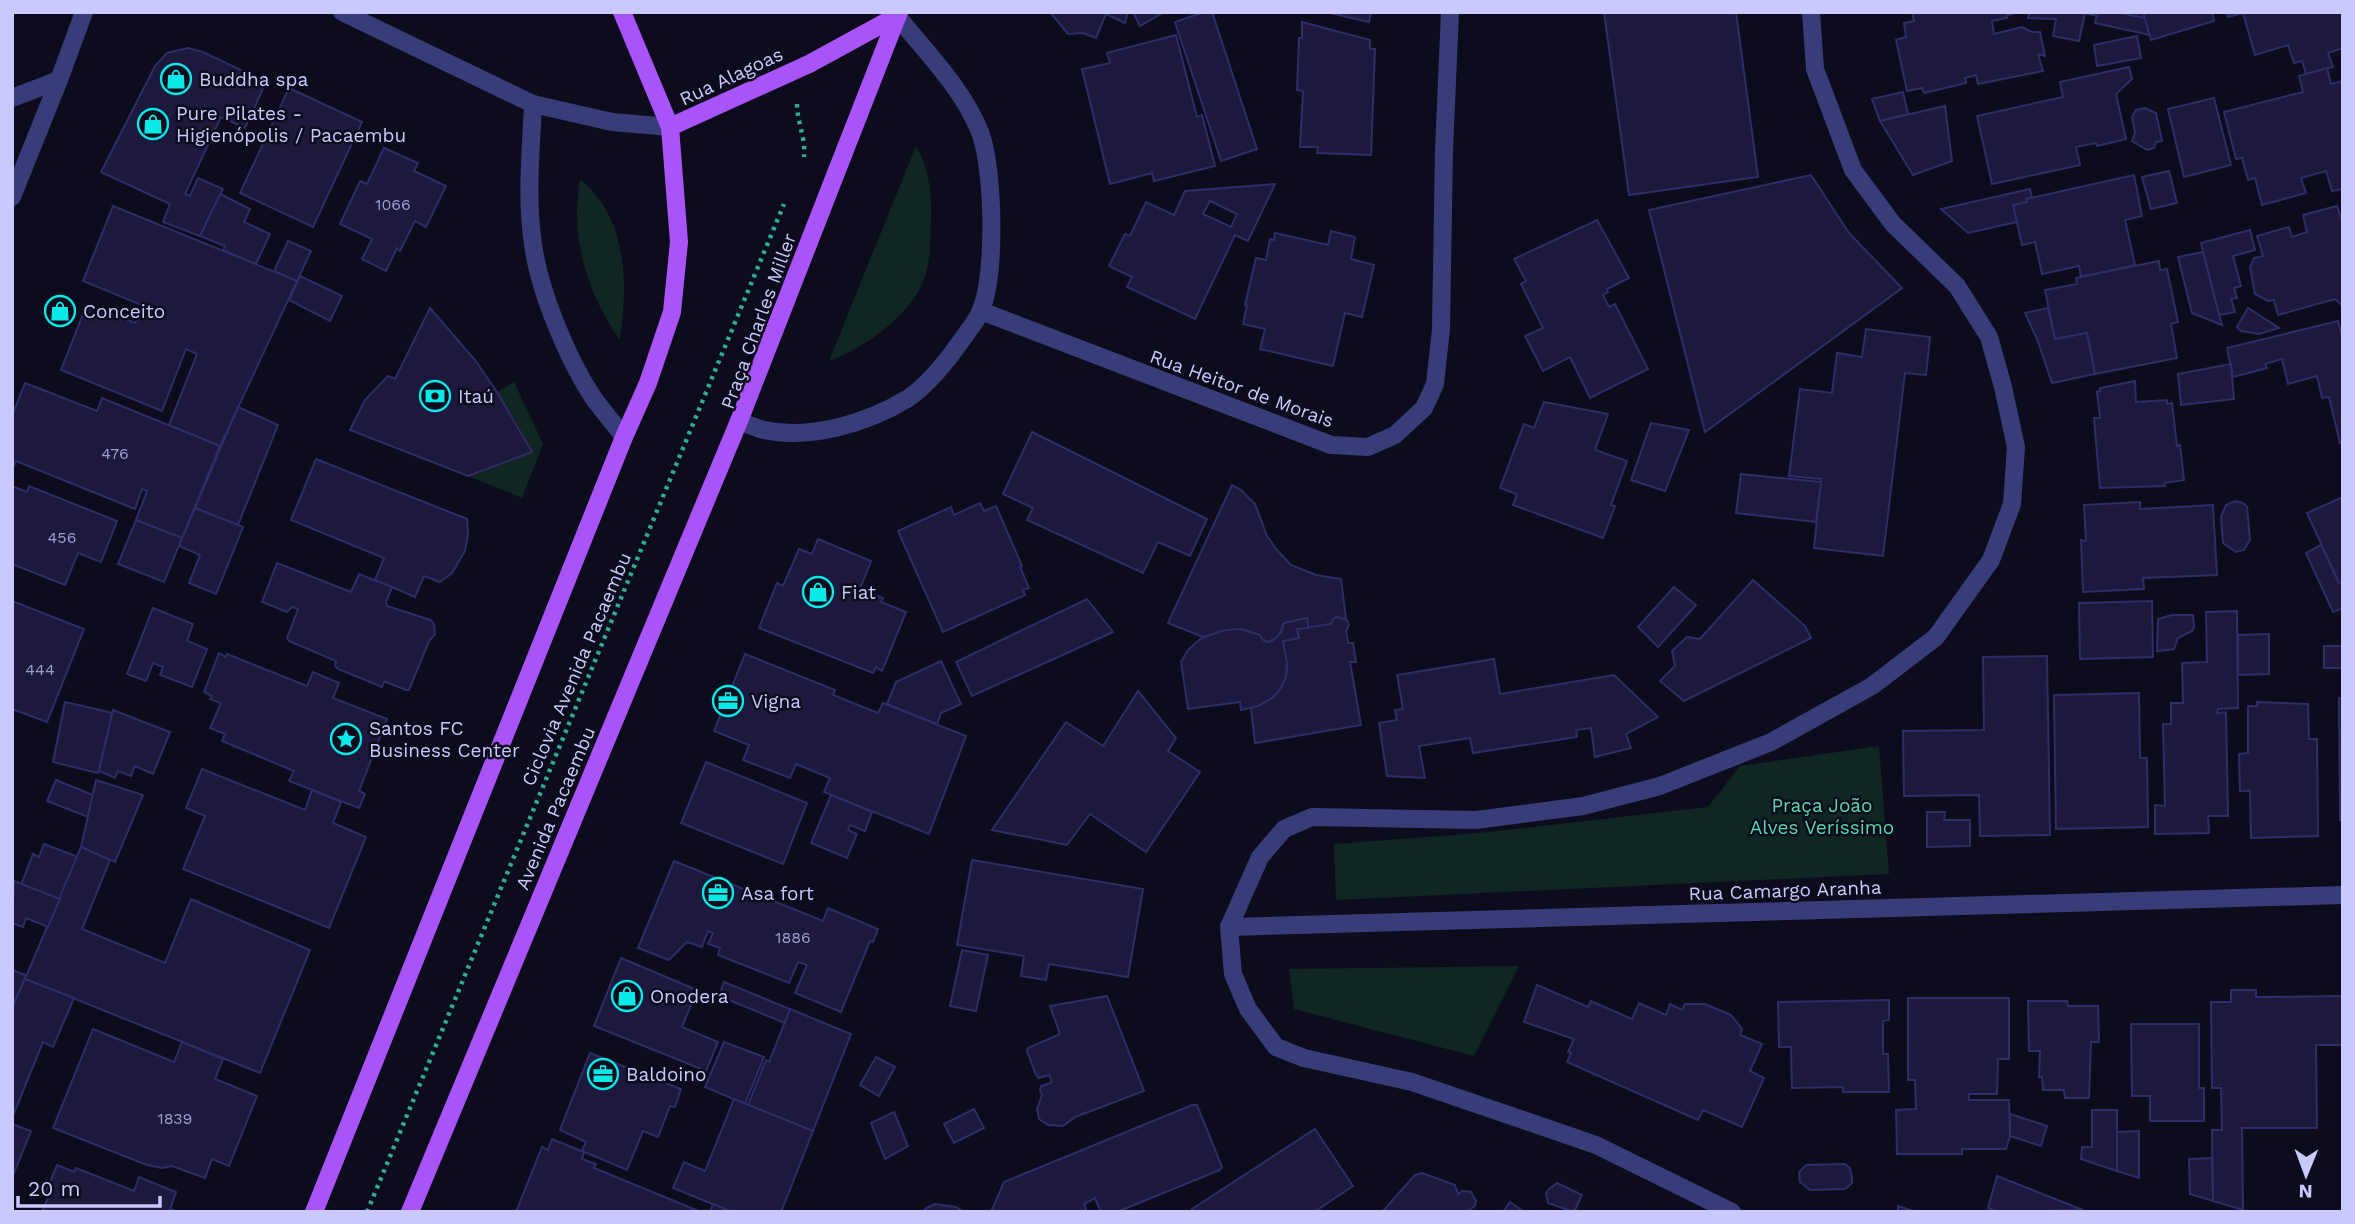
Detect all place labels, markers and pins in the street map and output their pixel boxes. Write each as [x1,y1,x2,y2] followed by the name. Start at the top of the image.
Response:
[159,62,193,96] shop icon: Buddha spa
[199,68,308,91] place label: Buddha spa
[176,102,406,147] place label: Pure Pilates - Higienópolis / Pacaembu
[136,107,170,141] shop icon: Pure Pilates - Higienópolis / Pacaembu
[43,294,77,328] shop icon: Conceito
[83,300,165,323] place label: Conceito
[418,379,452,413] bank icon: Itaú
[458,385,494,408] place label: Itaú
[801,575,835,609] shop icon: Fiat
[841,581,876,604] place label: Fiat
[711,684,745,718] office icon: Vigna
[751,690,801,713] place label: Vigna
[369,717,520,762] place label: Santos FC Business Center
[329,722,363,756] place icon: Santos FC Business Center
[701,876,735,910] office icon: Asa fort
[741,882,814,905] place label: Asa fort
[610,979,644,1013] shop icon: Onodera
[650,985,729,1008] place label: Onodera
[586,1057,620,1091] office icon: Baldoino
[626,1063,707,1086] place label: Baldoino

